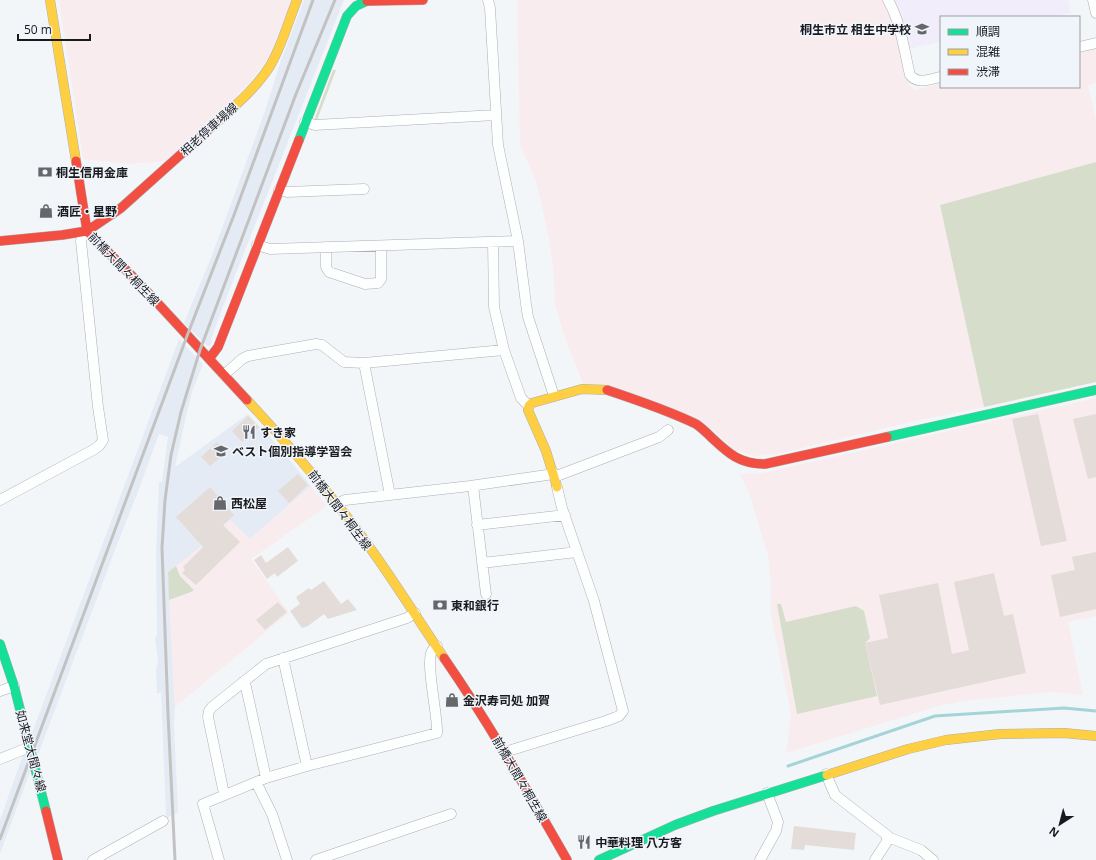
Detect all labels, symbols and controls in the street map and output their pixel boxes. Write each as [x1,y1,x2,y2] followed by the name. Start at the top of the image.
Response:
[18,16,90,42] scale bar
[940,16,1080,88] legend
[24,21,52,38] text: 50 m
[800,21,911,38] place label: 桐生市立 相生中学校
[914,21,930,37] school or university icon: 桐生市立 相生中学校
[976,23,1000,40] text: 順調
[976,43,1000,60] text: 混雑
[976,63,1000,80] text: 渋滞
[177,99,241,159] street label: 相老停車場線
[37,164,53,180] bank icon: 桐生信用金庫
[56,164,128,181] place label: 桐生信用金庫
[38,203,54,219] shop icon: 酒匠・星野
[57,203,117,220] place label: 酒匠・星野
[85,229,163,309] street label: 前橋大間々桐生線
[241,424,257,440] restaurant icon: すき家
[260,424,296,441] place label: すき家
[213,443,229,459] school or university icon: ベスト個別指導学習会
[232,443,352,460] place label: ベスト個別指導学習会
[304,467,376,553] street label: 前橋大間々桐生線
[212,495,228,511] shop icon: 西松屋
[231,495,267,512] place label: 西松屋
[432,597,448,613] bank icon: 東和銀行
[451,597,499,614] place label: 東和銀行
[444,692,460,708] shop icon: 金沢寿司処 加賀
[463,692,550,709] place label: 金沢寿司処 加賀
[12,708,50,794] street label: 如来堂大間々線
[489,733,551,825] street label: 前橋大間々桐生線
[1040,804,1080,844] north arrow
[1046,824,1062,841] text: N
[576,834,592,850] restaurant icon: 中華料理 八方客
[595,834,682,851] place label: 中華料理 八方客

